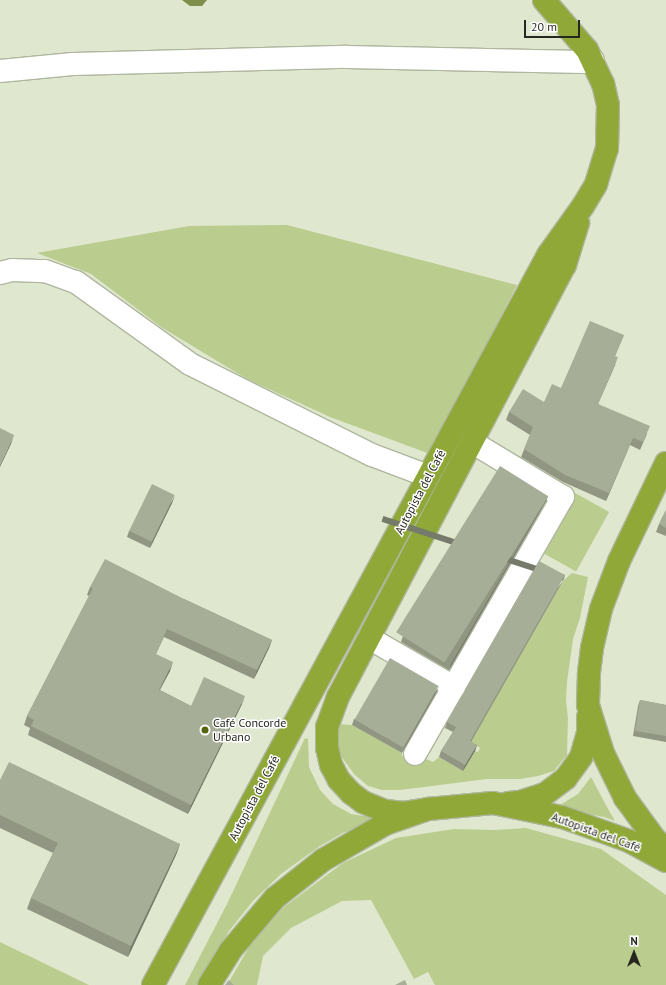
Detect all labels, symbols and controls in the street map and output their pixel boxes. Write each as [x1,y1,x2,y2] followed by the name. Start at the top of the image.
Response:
[526,12,582,38] scale bar
[531,19,557,34] text: 20 m
[392,447,448,537] street label: Autopista del Café
[213,716,286,744] place label: Café Concorde Urbano
[200,725,210,735] marker: Café Concorde Urbano
[226,753,282,843] street label: Autopista del Café
[550,809,642,855] street label: Autopista del Café
[614,933,654,973] north arrow
[630,934,638,948] text: N

